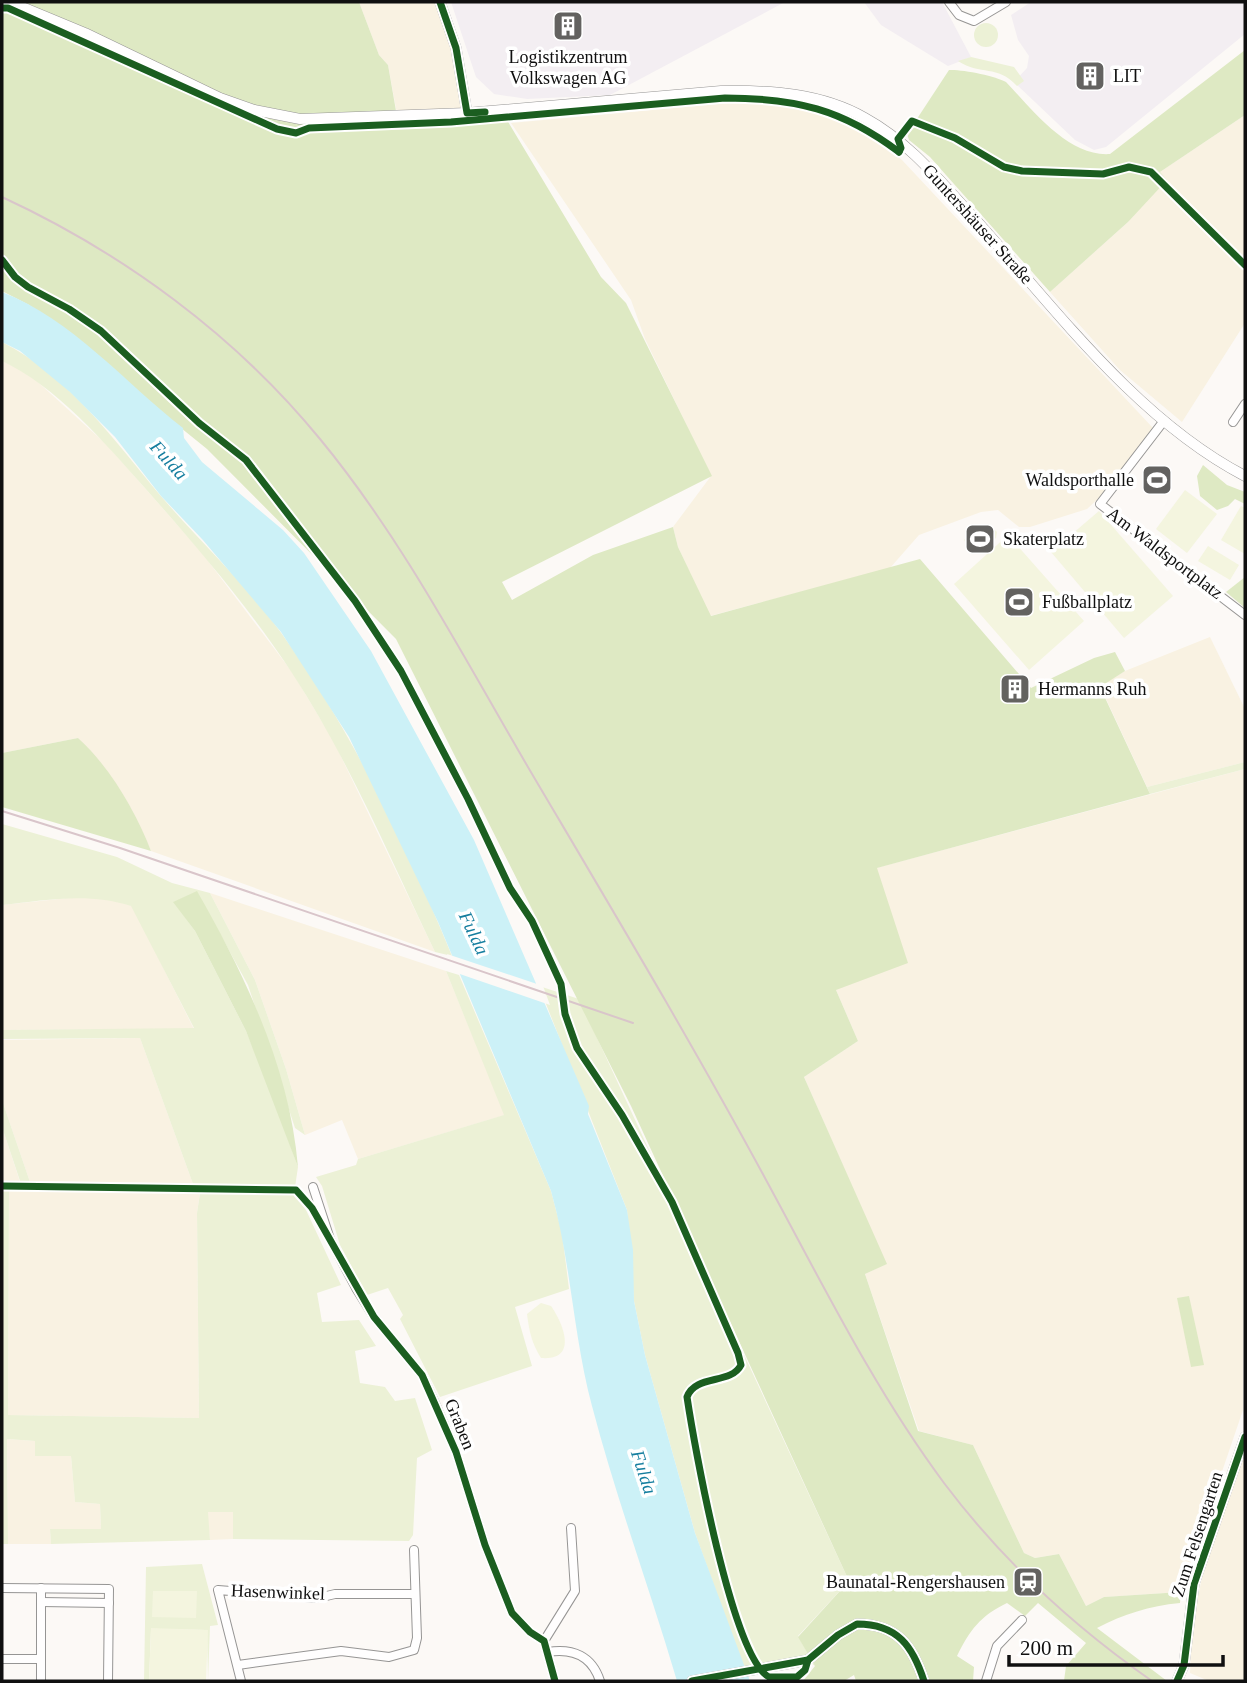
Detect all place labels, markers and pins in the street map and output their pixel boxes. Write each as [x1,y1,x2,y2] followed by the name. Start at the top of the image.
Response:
[551,9,585,43] building icon: Logistikzentrum Volkswagen AG
[509,47,627,88] place label: Logistikzentrum Volkswagen AG
[1073,59,1107,93] building icon: LIT
[1113,66,1141,86] place label: LIT
[1140,463,1174,497] sports icon: Waldsporthalle
[1025,470,1134,490] place label: Waldsporthalle
[963,522,997,556] sports icon: Skaterplatz
[1003,529,1084,549] place label: Skaterplatz
[1002,585,1036,619] sports icon: Fußballplatz
[1042,592,1132,612] place label: Fußballplatz
[998,672,1032,706] building icon: Hermanns Ruh
[1038,679,1146,699] place label: Hermanns Ruh
[1011,1565,1045,1599] station icon: Baunatal-Rengershausen
[826,1572,1005,1592] place label: Baunatal-Rengershausen

